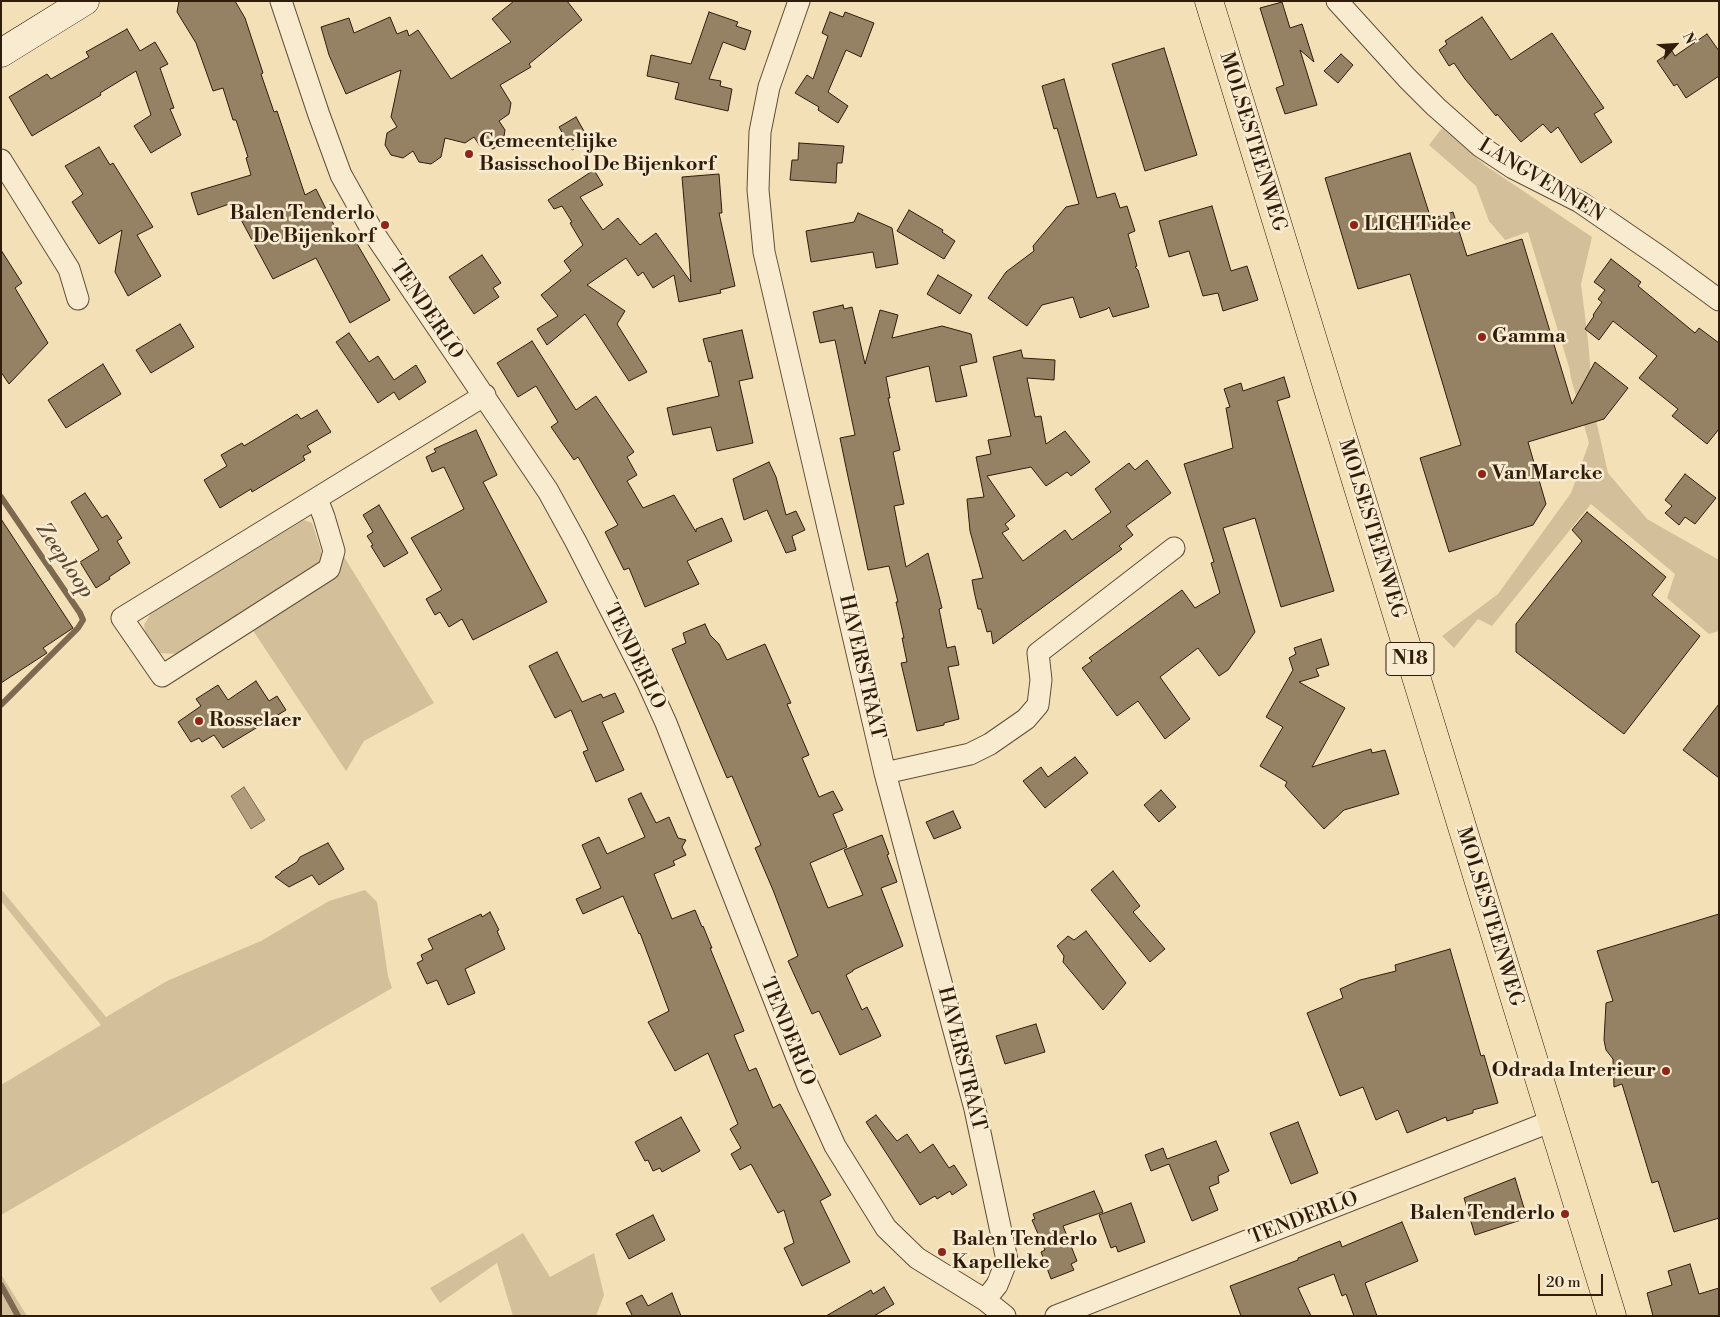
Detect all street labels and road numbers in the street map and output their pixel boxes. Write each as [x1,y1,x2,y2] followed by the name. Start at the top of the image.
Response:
[1213,49,1291,235] street label: MOLSESTEENWEG
[1474,134,1608,228] street label: LANGVENNEN
[384,256,468,364] street label: TENDERLO
[1332,436,1410,622] street label: MOLSESTEENWEG
[833,592,889,742] street label: HAVERSTRAAT
[598,600,670,714] street label: TENDERLO
[1386,642,1434,676] road number: N18
[1450,824,1528,1010] street label: MOLSESTEENWEG
[754,974,820,1090] street label: TENDERLO
[931,984,991,1134] street label: HAVERSTRAAT
[1246,1187,1362,1251] street label: TENDERLO

